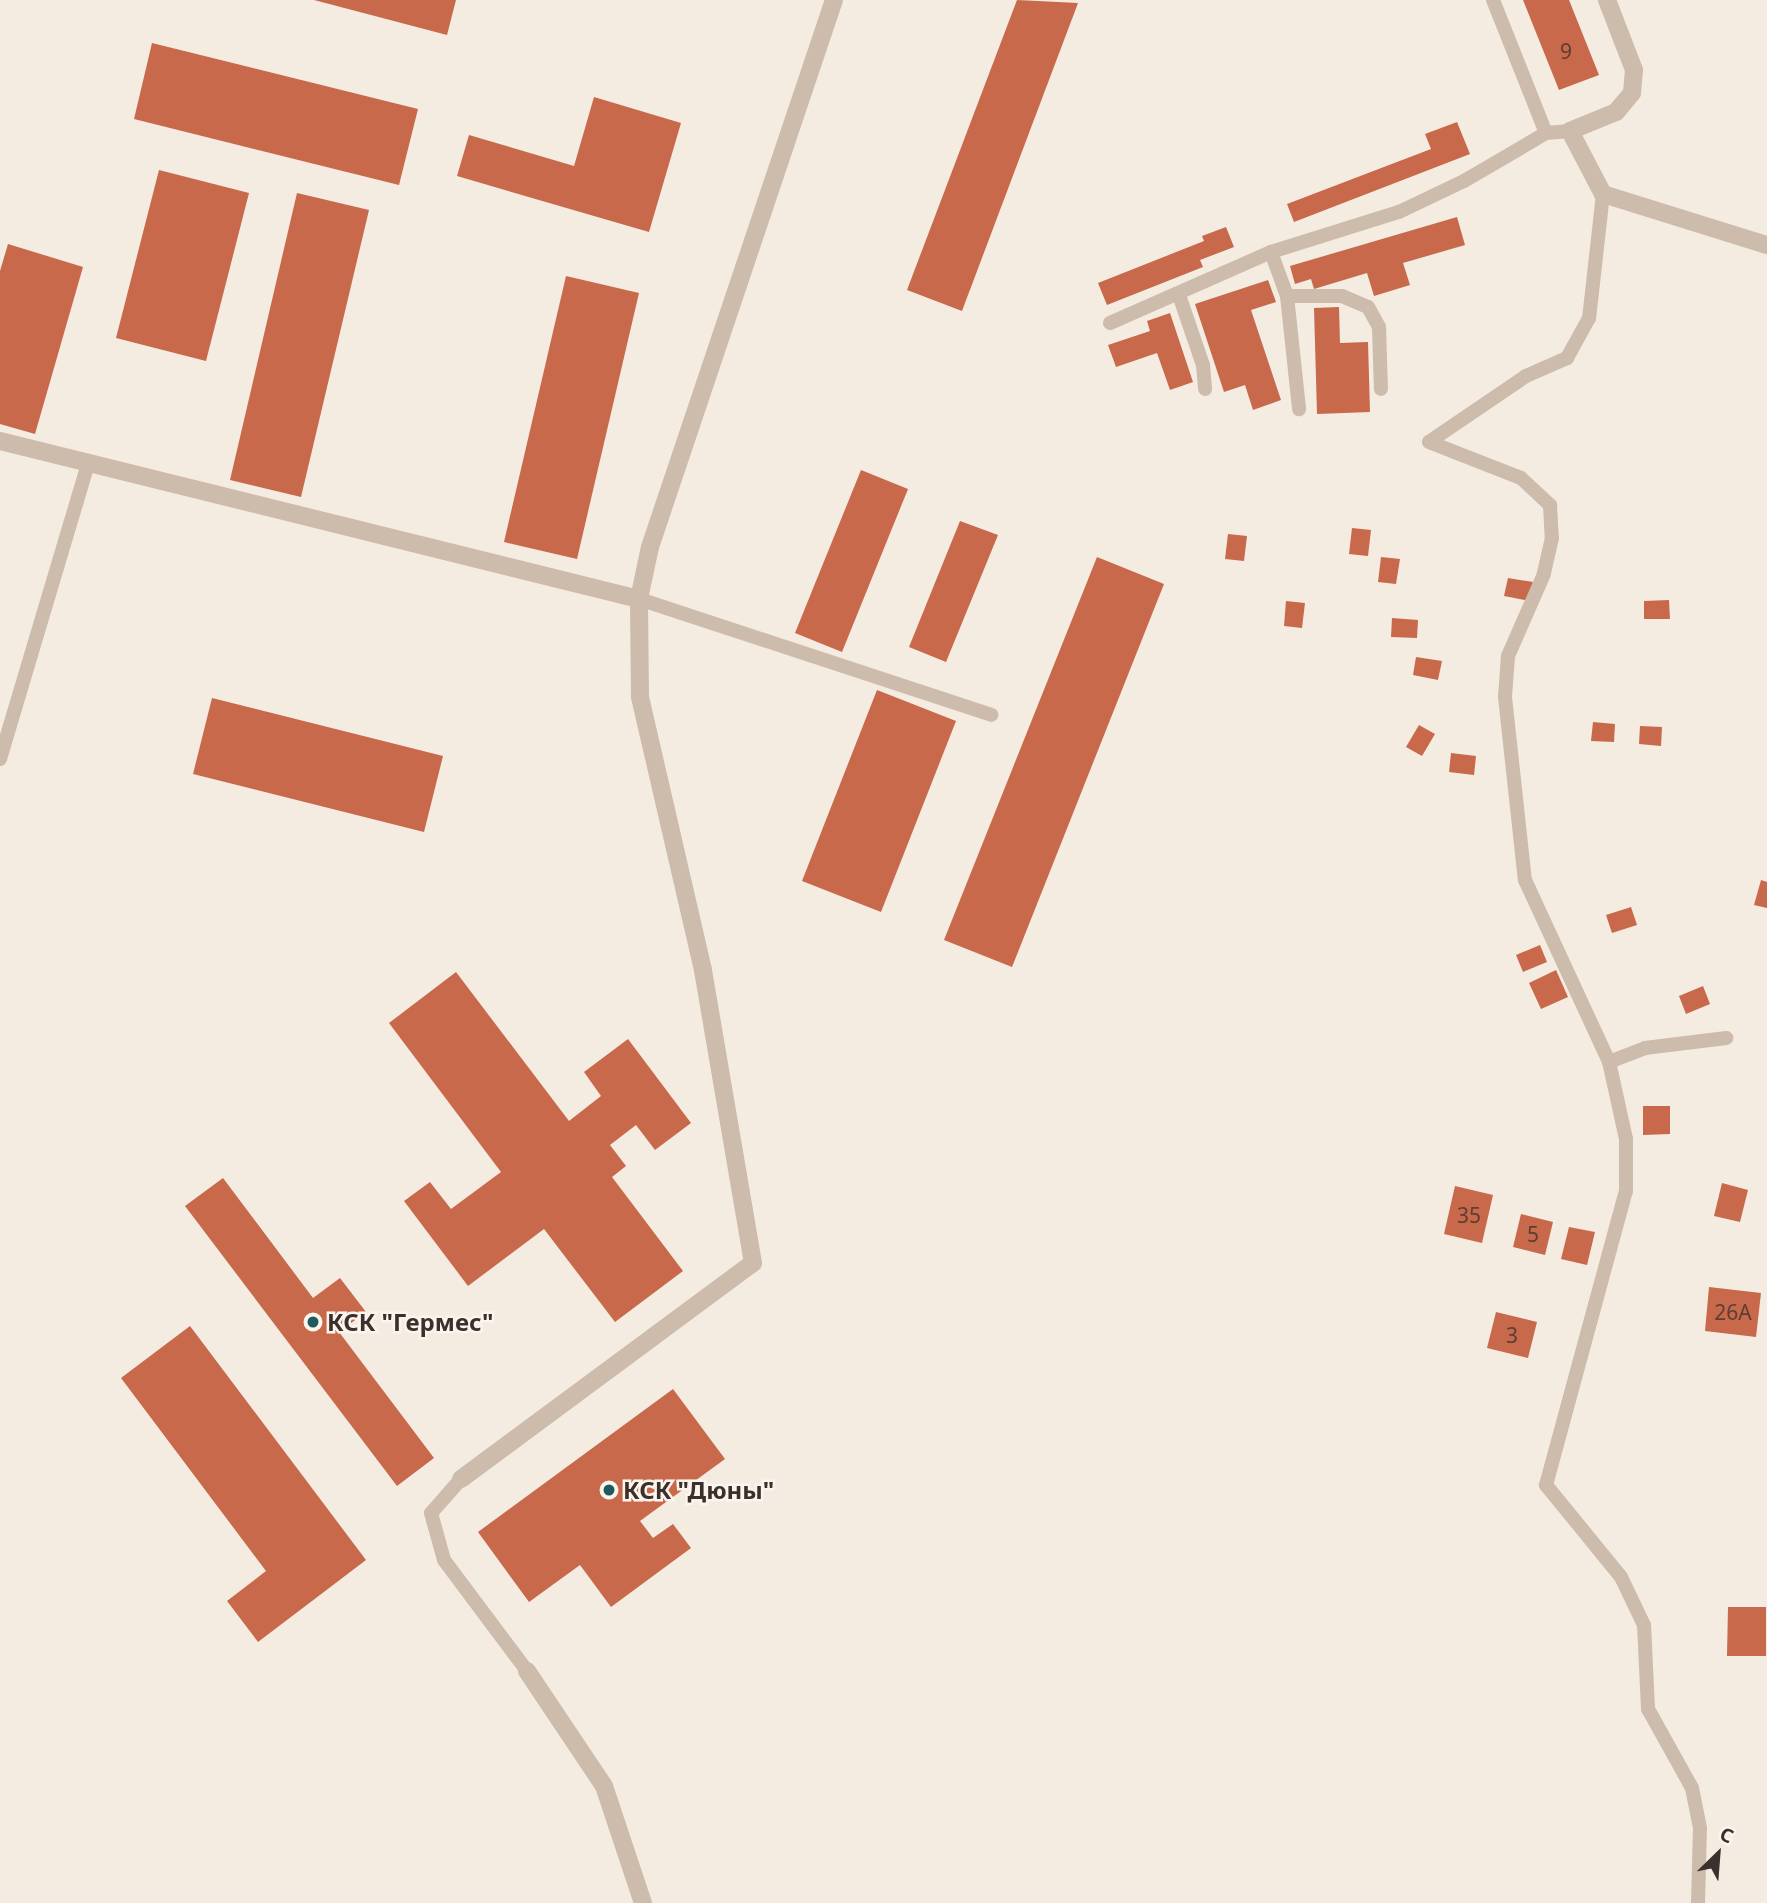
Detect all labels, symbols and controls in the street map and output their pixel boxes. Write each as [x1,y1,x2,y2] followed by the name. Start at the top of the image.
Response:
[1560,38,1572,64] house number: 9
[1457,1202,1481,1228] house number: 35
[1527,1221,1539,1247] house number: 5
[1714,1299,1752,1325] house number: 26А
[327,1308,493,1336] place label: КСК "Гермес"
[305,1314,321,1330] marker: КСК "Гермес"
[1506,1322,1518,1348] house number: 3
[623,1476,774,1504] place label: КСК "Дюны"
[601,1482,617,1498] marker: КСК "Дюны"
[1683,1819,1753,1889] north arrow
[1716,1821,1738,1849] text: С

